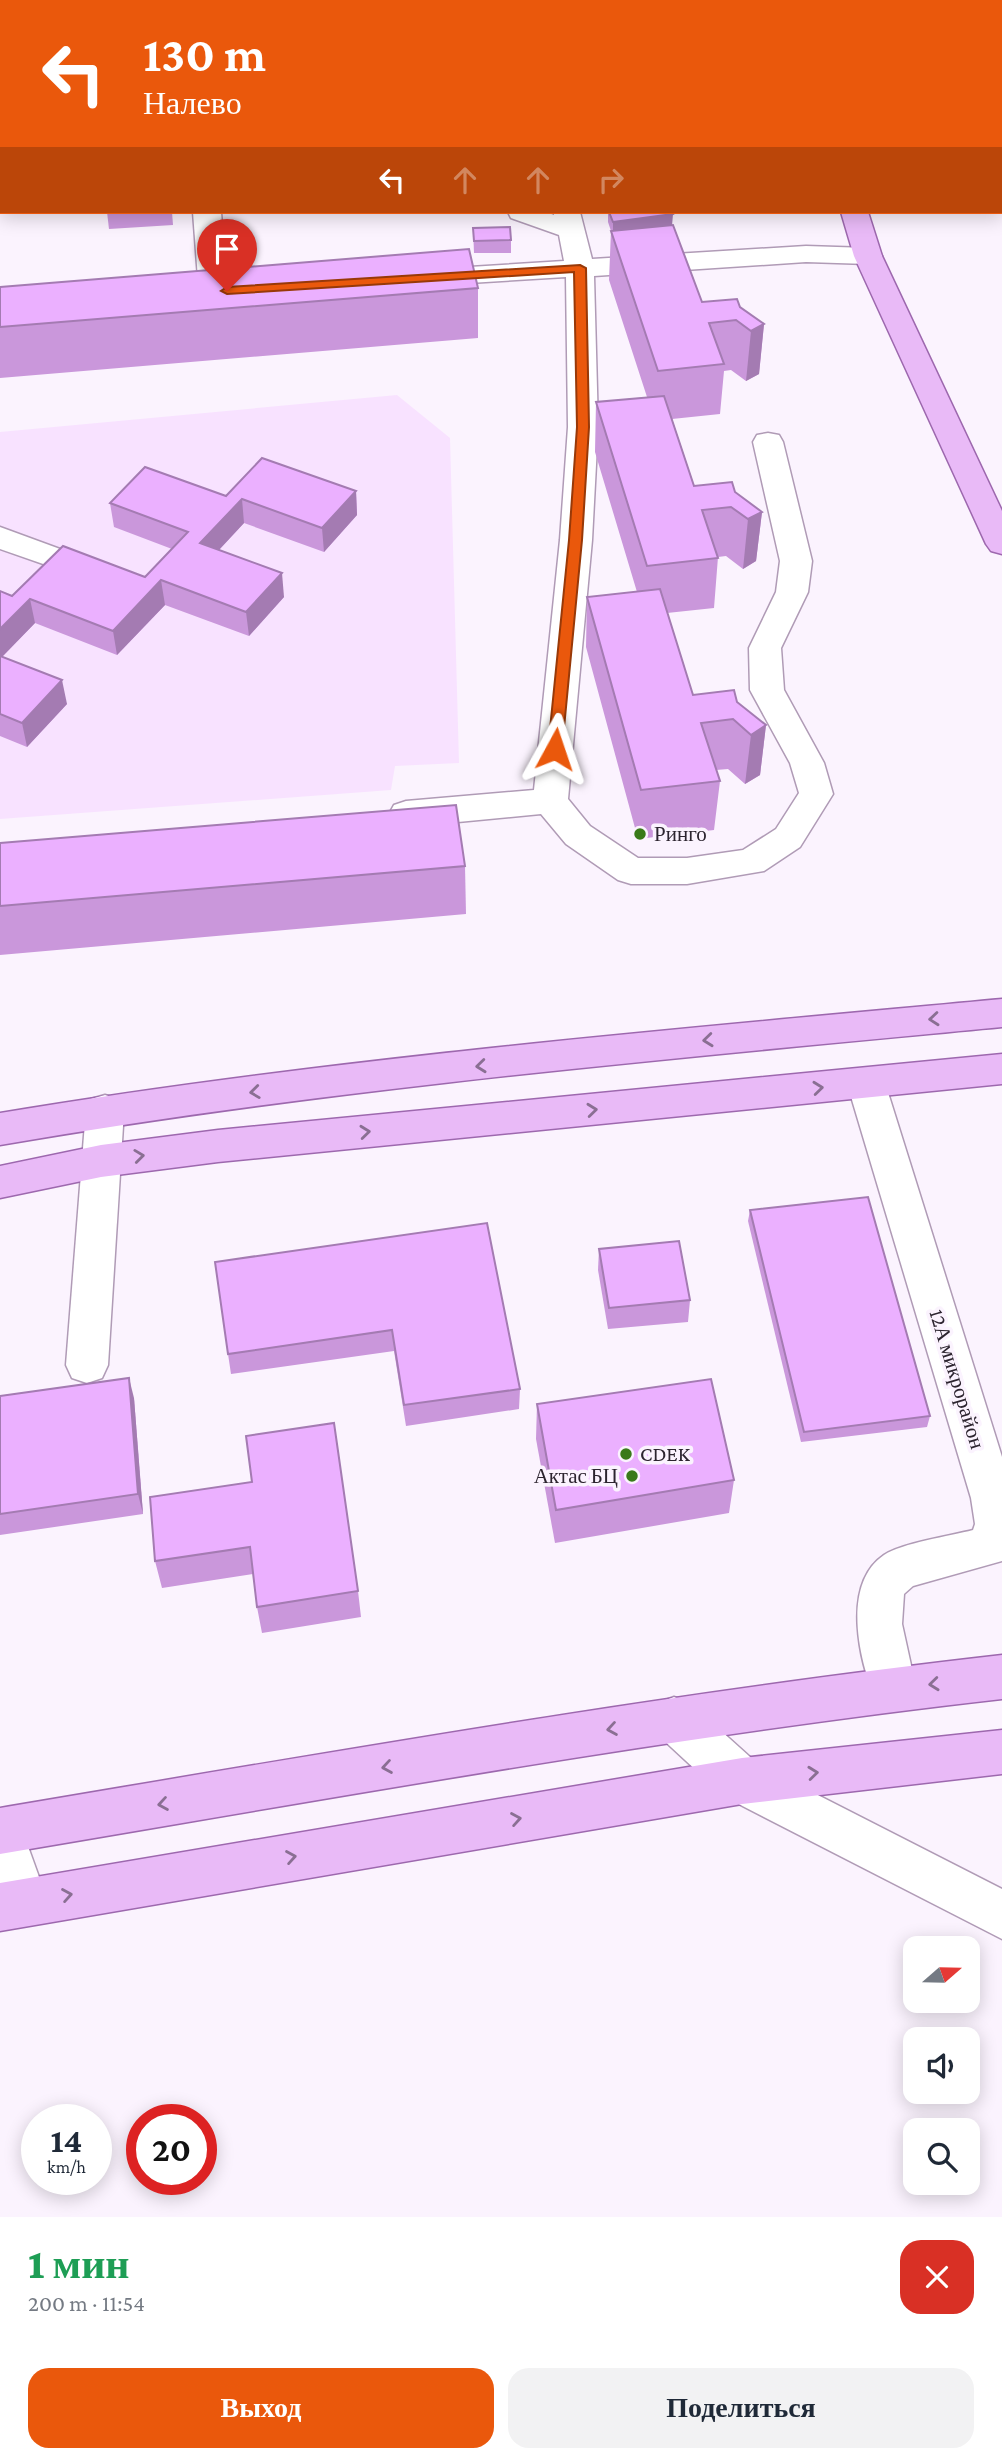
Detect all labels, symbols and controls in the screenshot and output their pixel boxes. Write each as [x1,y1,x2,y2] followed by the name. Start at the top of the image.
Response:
[143,27,266,82] text: 130 m
[28,28,119,119] icon: left
[143,85,242,121] text: Налево
[373,161,411,199] icon: left
[446,161,484,199] icon: ahead
[519,161,557,199] icon: ahead
[592,161,630,199] icon: right
[197,219,257,291] pin
[208,230,246,268] icon: arrive
[518,712,592,786] position arrow
[654,822,707,846] place label: Ринго
[632,826,648,842] marker: Ринго
[928,1011,939,1026] one-way arrow
[702,1033,713,1048] one-way arrow
[476,1058,487,1073] one-way arrow
[813,1080,824,1095] one-way arrow
[250,1084,261,1099] one-way arrow
[586,1102,598,1117] one-way arrow
[360,1125,371,1140] one-way arrow
[133,1149,145,1164] one-way arrow
[924,1306,990,1452] street label: 12А микрорайон
[640,1442,691,1466] place label: CDEK
[618,1446,634,1462] marker: CDEK
[534,1464,618,1488] place label: Актас БЦ
[624,1468,640,1484] marker: Актас БЦ
[928,1676,940,1691] one-way arrow
[606,1721,618,1736] one-way arrow
[382,1759,393,1774] one-way arrow
[808,1766,819,1781] one-way arrow
[157,1796,169,1811] one-way arrow
[510,1812,522,1827] one-way arrow
[285,1850,297,1865] one-way arrow
[61,1888,73,1903] one-way arrow
[903,1936,980,2012] north arrow
[903,1936,980,2195] map controls
[903,2027,980,2104] button: sound
[126,2104,217,2195] speed limit sign: 20
[903,2118,980,2195] button: search
[51,2121,82,2160] text: 14
[47,2157,86,2177] text: km/h
[28,2240,130,2287] text: 1 мин
[900,2240,974,2314] button: close
[28,2290,145,2316] text: 200 m · 11:54
[28,2368,494,2448] button: Выход
[508,2368,974,2448] button: Поделиться

